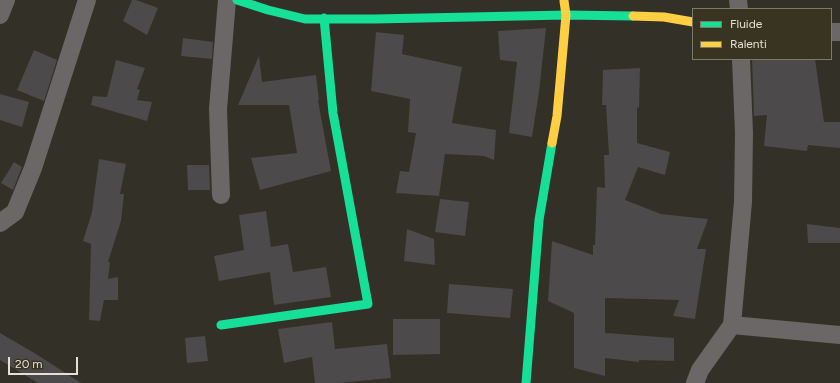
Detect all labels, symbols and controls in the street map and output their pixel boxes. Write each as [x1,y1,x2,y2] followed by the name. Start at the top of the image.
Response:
[692,8,832,60] legend
[730,17,762,31] text: Fluide
[730,37,767,51] text: Ralenti
[10,349,80,375] scale bar
[15,357,43,371] text: 20 m

